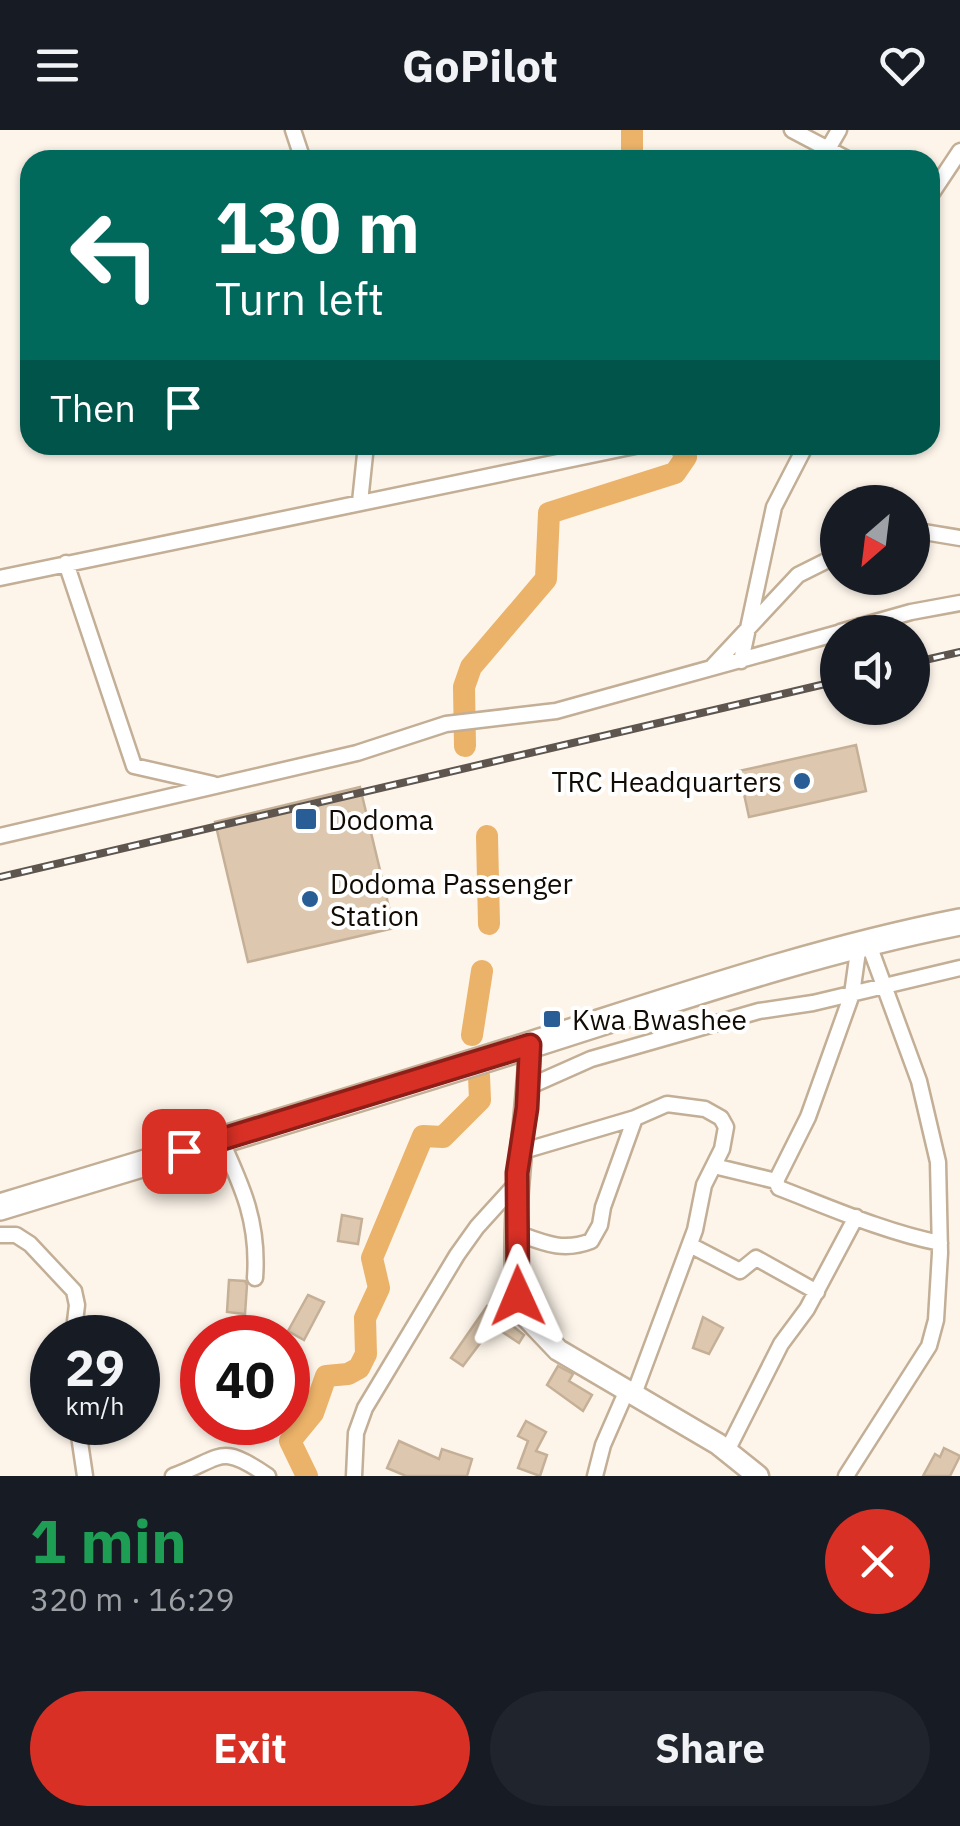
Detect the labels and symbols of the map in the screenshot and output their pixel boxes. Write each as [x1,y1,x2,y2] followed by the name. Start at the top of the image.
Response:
[820,485,930,595] north arrow
[552,763,782,800] place label: TRC Headquarters
[791,770,813,792] marker: TRC Headquarters
[328,801,434,838] place label: Dodoma
[293,806,319,832] marker: Dodoma
[330,865,573,934] place label: Dodoma Passenger Station
[299,888,321,910] marker: Dodoma Passenger Station
[572,1001,747,1038] place label: Kwa Bwashee
[541,1008,563,1030] marker: Kwa Bwashee
[142,1109,227,1194] pin
[466,1244,570,1348] position arrow
[180,1315,310,1445] speed limit sign: 40

